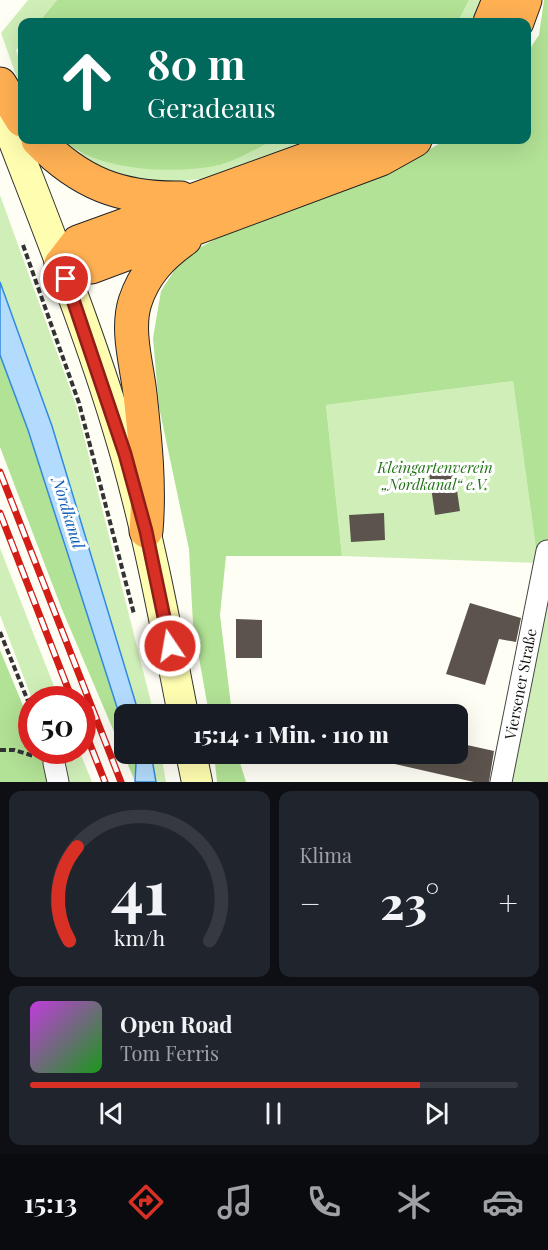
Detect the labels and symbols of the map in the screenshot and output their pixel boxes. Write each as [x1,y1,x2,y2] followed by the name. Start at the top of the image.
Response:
[40,253,91,304] pin
[376,457,493,494] park label: Kleingartenverein „Nordkanal“ e.V.
[48,473,90,552] water label: Nordkanal
[138,614,202,678] position arrow
[499,627,541,742] street label: Viersener Straße
[18,686,96,764] speed limit sign: 50

